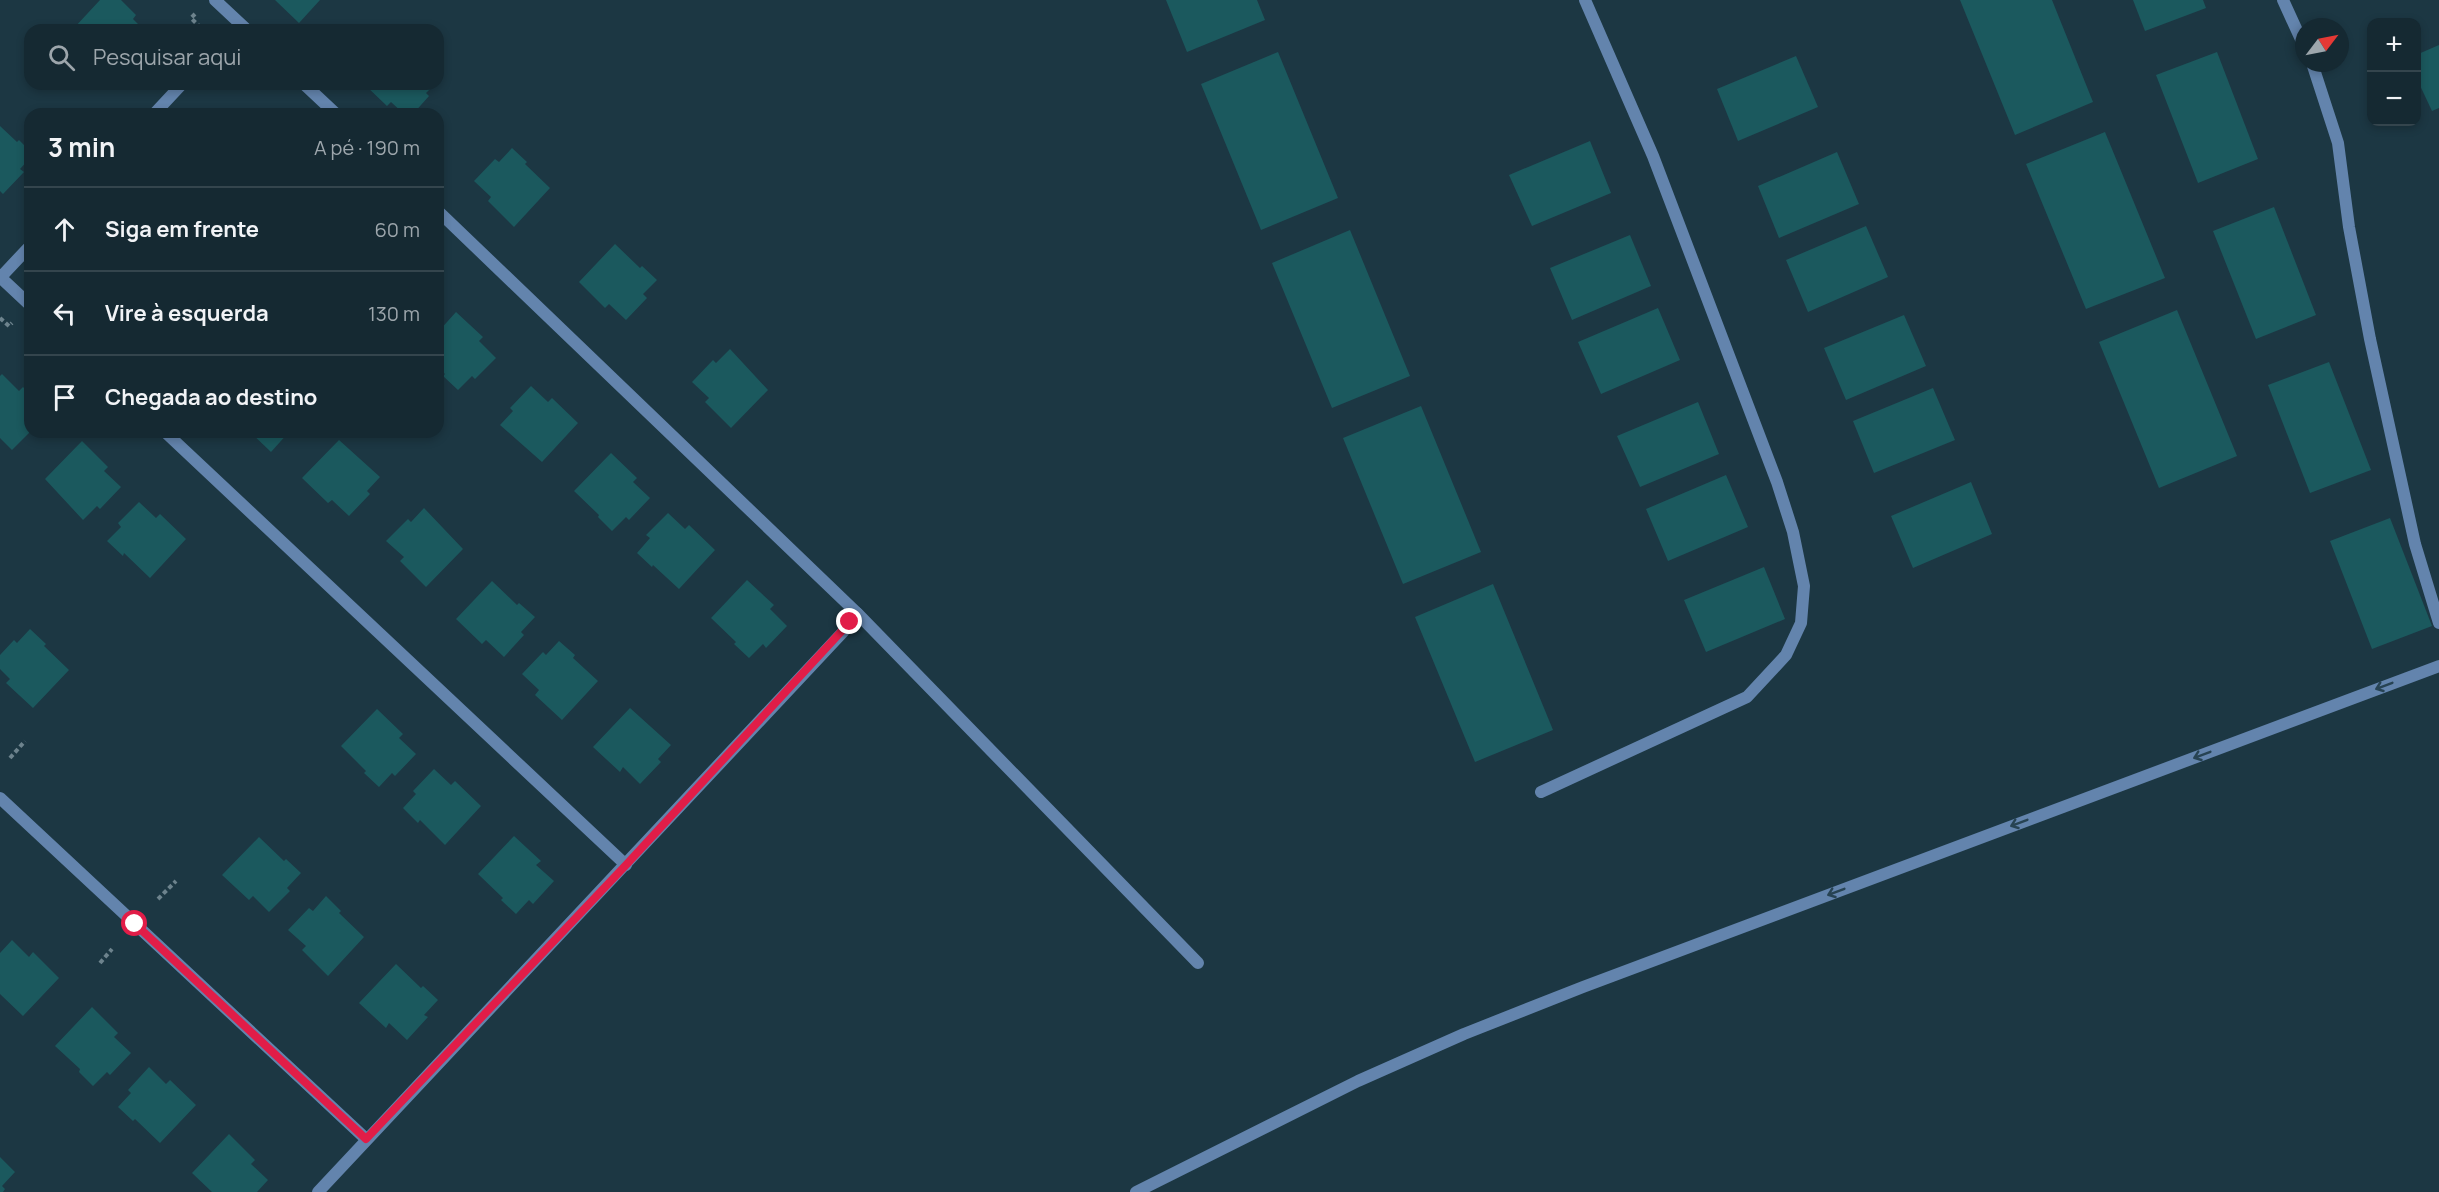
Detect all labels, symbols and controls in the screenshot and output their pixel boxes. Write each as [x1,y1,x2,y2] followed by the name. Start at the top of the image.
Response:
[2295,18,2349,72] north arrow
[2367,18,2421,126] map controls
[2367,18,2421,72] button: +
[24,24,444,90] search box
[45,41,78,74] icon: search
[93,42,241,72] text: Pesquisar aqui
[2367,72,2421,126] button: −
[48,129,115,165] text: 3 min
[314,134,420,161] text: A pé · 190 m
[48,213,81,246] icon: ahead
[105,214,259,244] text: Siga em frente
[374,216,420,243] text: 60 m
[48,297,81,330] icon: left
[105,298,269,328] text: Vire à esquerda
[368,300,420,327] text: 130 m
[48,381,81,414] icon: arrive
[105,382,317,412] text: Chegada ao destino
[836,608,862,634] route end
[2375,682,2394,693] one-way arrow
[2193,750,2211,761] one-way arrow
[2010,818,2029,829] one-way arrow
[1828,887,1846,898] one-way arrow
[121,910,147,936] route start

